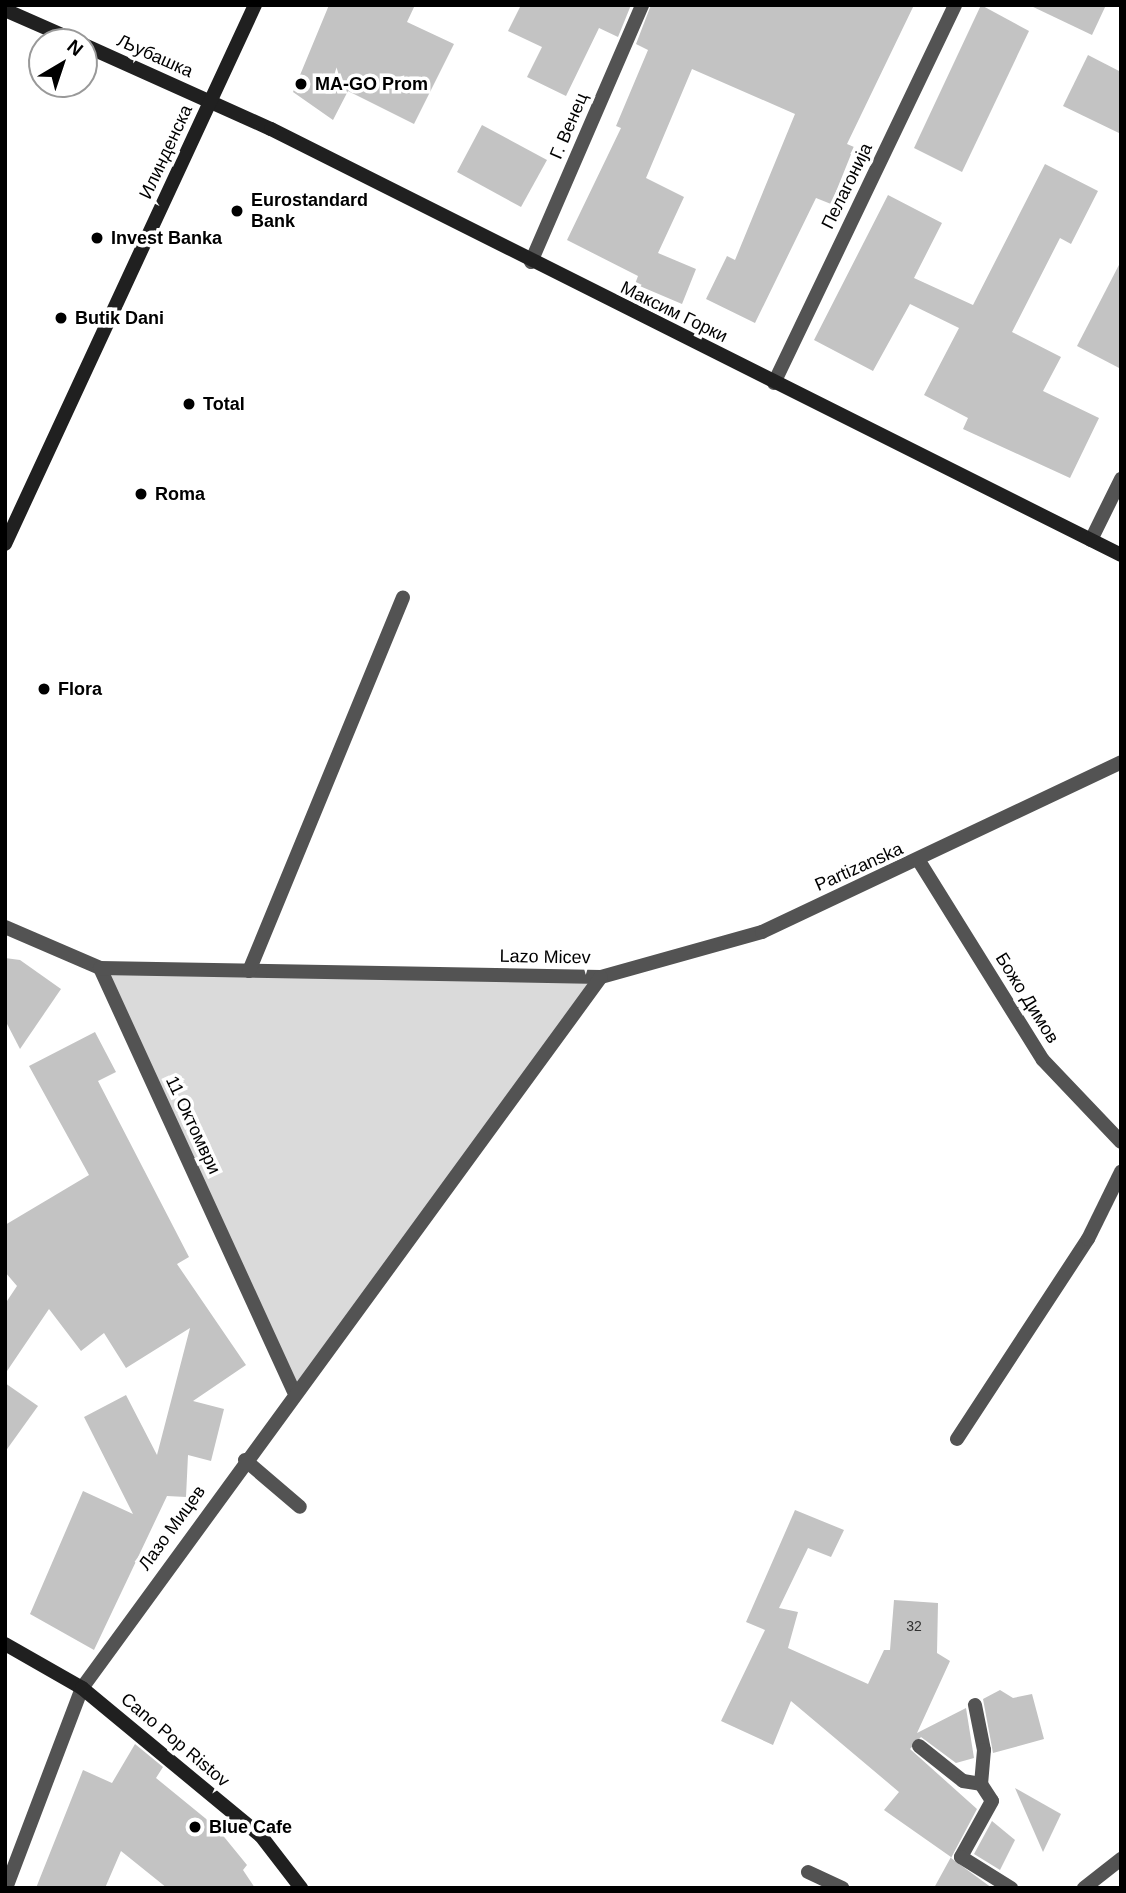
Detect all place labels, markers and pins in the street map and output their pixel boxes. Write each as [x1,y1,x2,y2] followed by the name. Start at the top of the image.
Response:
[315,73,428,95] place label: MA-GO Prom
[293,76,309,92] marker: MA-GO Prom
[251,190,368,232] place label: Eurostandard Bank
[229,203,245,219] marker: Eurostandard Bank
[111,227,222,249] place label: Invest Banka
[89,230,105,246] marker: Invest Banka
[75,307,164,329] place label: Butik Dani
[53,310,69,326] marker: Butik Dani
[203,393,245,415] place label: Total
[181,396,197,412] marker: Total
[155,483,205,505] place label: Roma
[133,486,149,502] marker: Roma
[58,678,102,700] place label: Flora
[36,681,52,697] marker: Flora
[209,1816,292,1838] place label: Blue Cafe
[187,1819,203,1835] marker: Blue Cafe

